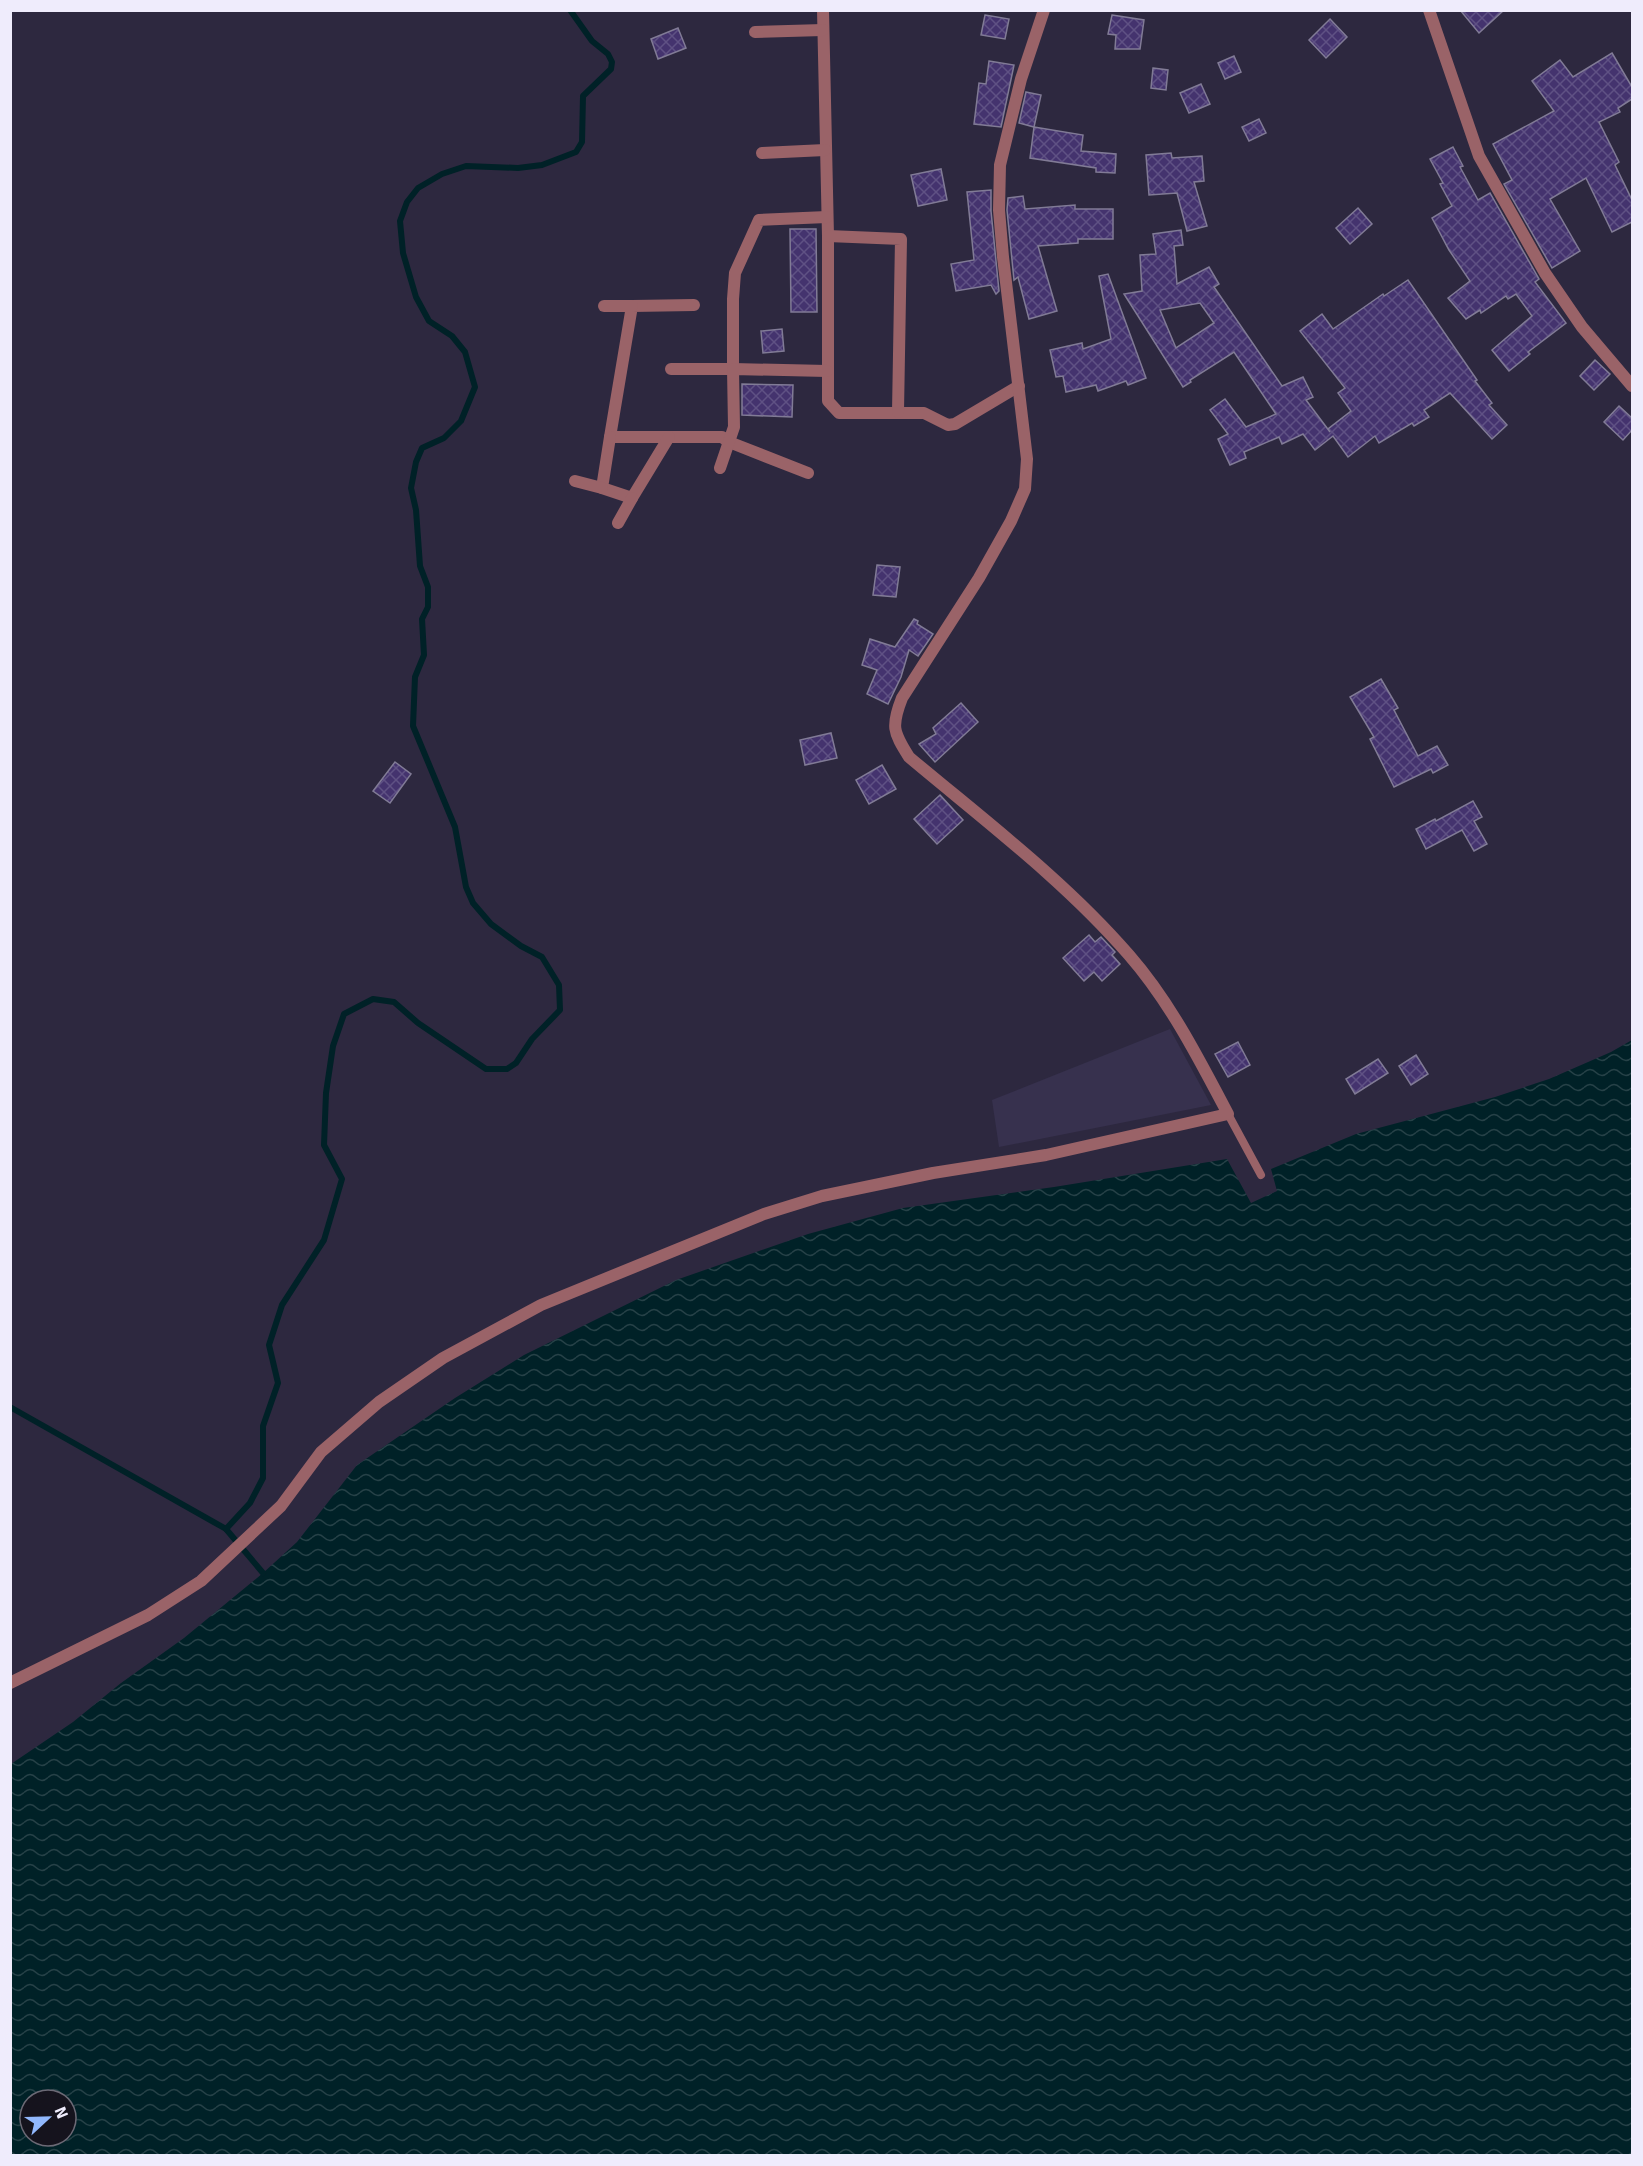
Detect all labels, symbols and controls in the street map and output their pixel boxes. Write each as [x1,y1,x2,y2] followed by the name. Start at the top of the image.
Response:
[18,2088,78,2148] north arrow
[50,2104,72,2122] text: N

